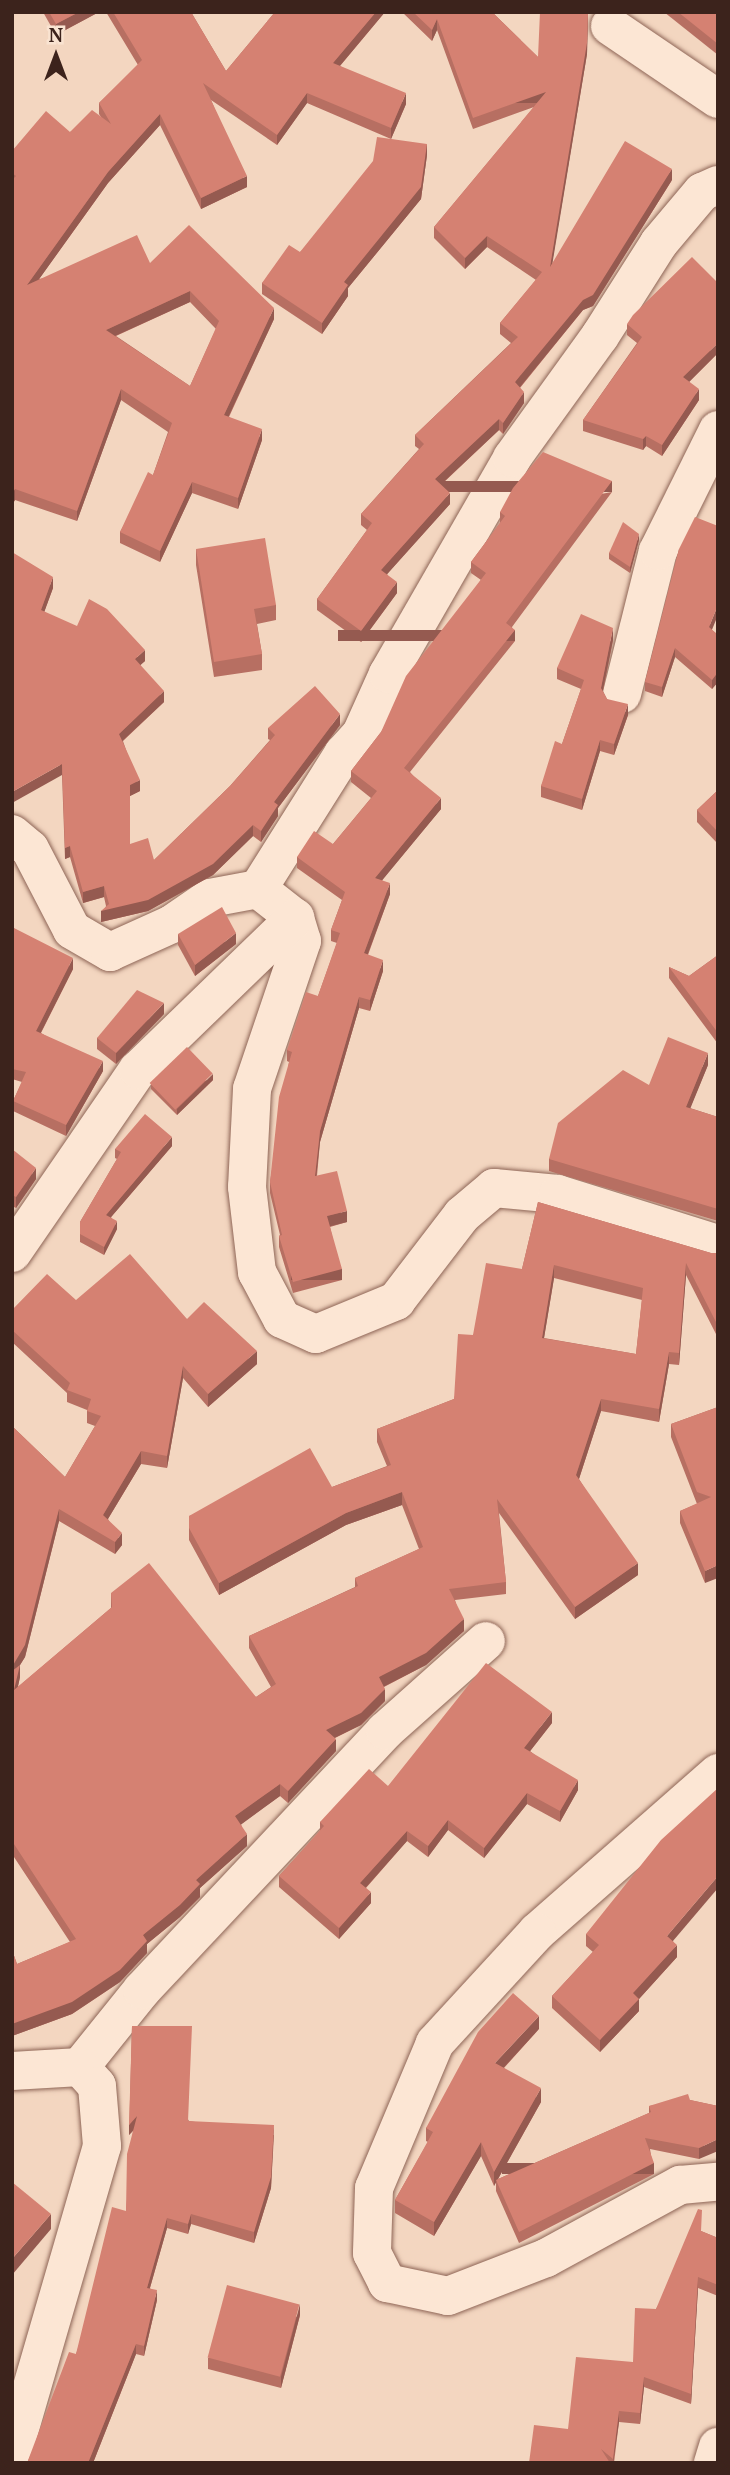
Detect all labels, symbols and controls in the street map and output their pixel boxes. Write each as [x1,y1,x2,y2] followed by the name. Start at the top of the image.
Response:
[21,21,91,91] north arrow
[49,22,63,47] text: N

